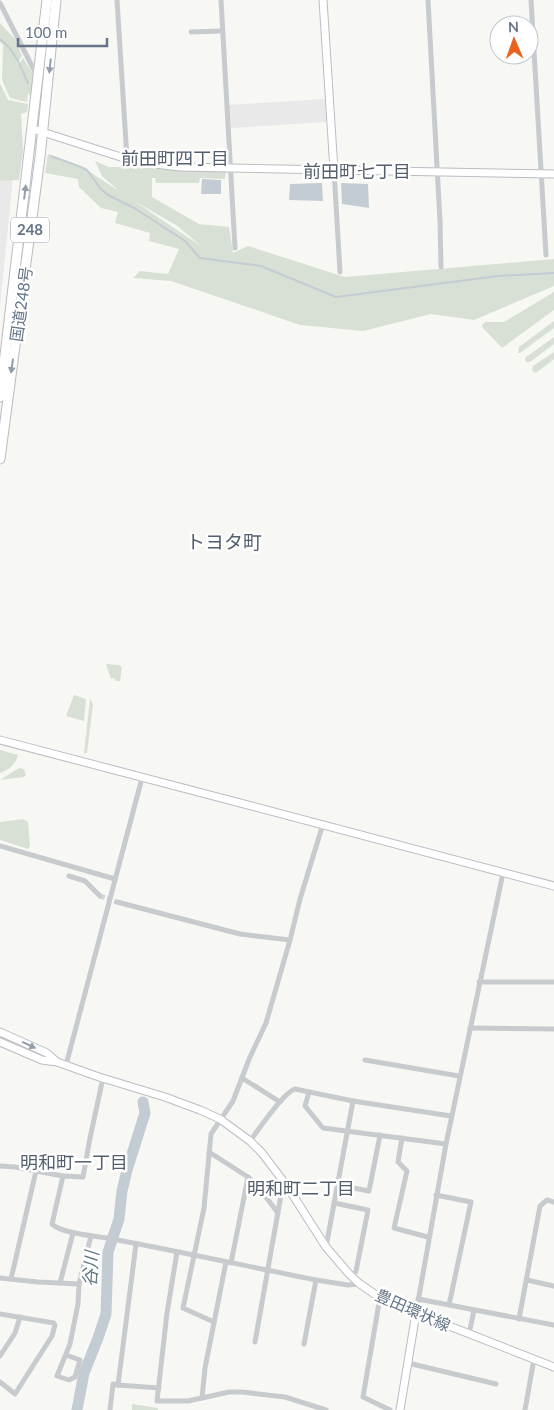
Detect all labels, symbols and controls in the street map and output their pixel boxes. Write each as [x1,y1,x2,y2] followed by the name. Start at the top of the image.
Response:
[18,15,106,47] scale bar
[489,15,539,65] north arrow
[508,18,519,35] text: N
[25,23,67,41] text: 100 m
[46,58,54,74] one-way arrow
[121,147,229,169] district label: 前田町四丁目
[303,160,411,182] district label: 前田町七丁目
[21,184,29,200] one-way arrow
[11,218,49,242] road number: 248
[6,265,35,343] street label: 国道248号
[8,358,16,374] one-way arrow
[186,530,262,553] district label: トヨタ町
[22,1042,36,1050] one-way arrow
[20,1151,128,1173] district label: 明和町一丁目
[247,1177,355,1199] district label: 明和町二丁目
[78,1248,102,1288] water label: 谷川
[373,1285,454,1334] street label: 豊田環状線

